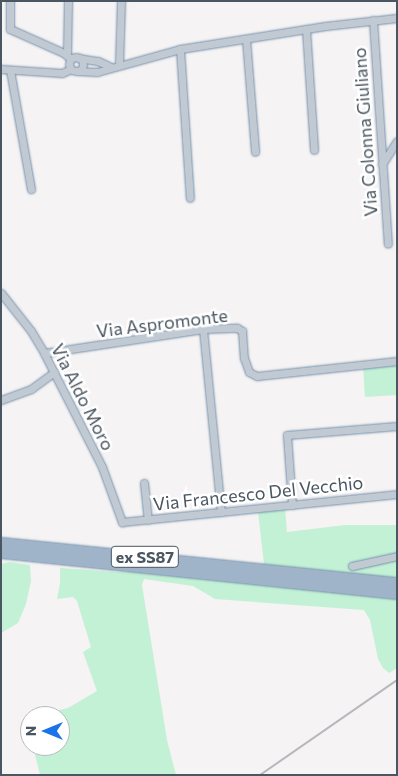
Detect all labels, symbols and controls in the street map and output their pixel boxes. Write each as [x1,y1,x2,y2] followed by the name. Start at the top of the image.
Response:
[348,47,382,217] street label: Via Colonna Giuliano
[95,304,229,342] street label: Via Aspromonte
[47,340,119,454] street label: Via Aldo Moro
[152,471,364,515] street label: Via Francesco Del Vecchio
[110,544,180,570] road number: ex SS87
[20,706,70,756] north arrow
[22,726,39,736] text: N

